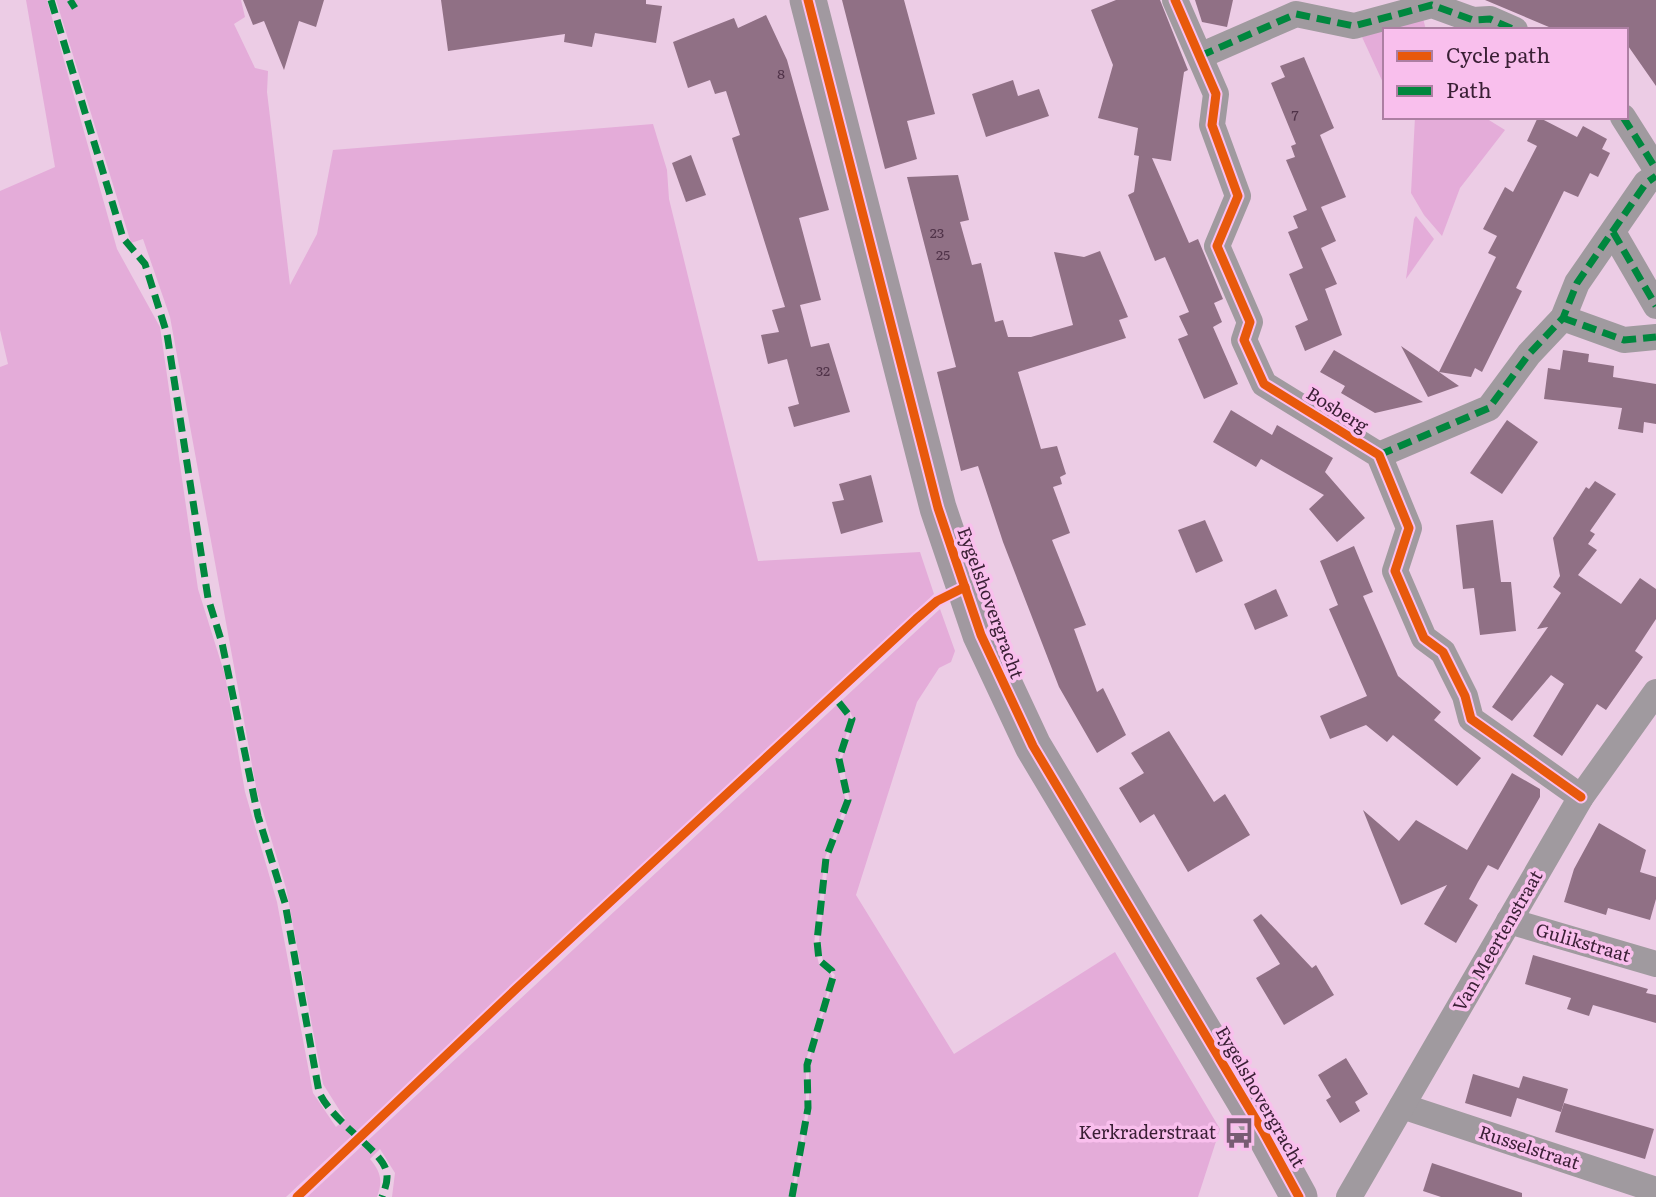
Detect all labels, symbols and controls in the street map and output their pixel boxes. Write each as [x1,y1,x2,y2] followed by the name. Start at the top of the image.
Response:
[1383,28,1628,119] legend
[1446,38,1550,69] text: Cycle path
[777,63,785,83] house number: 8
[1446,73,1492,104] text: Path
[1291,104,1299,124] house number: 7
[930,222,944,242] house number: 23
[936,244,950,264] house number: 25
[816,360,830,380] house number: 32
[1302,379,1375,439] street label: Bosberg
[951,523,1032,683] street label: Eygelshovergracht
[1445,864,1549,1016] street label: Van Meertenstraat
[1533,915,1635,968] street label: Gulikstraat
[1210,1020,1313,1173] street label: Eygelshovergracht
[1222,1116,1256,1150] bus stop icon: Kerkraderstraat
[1078,1118,1217,1145] place label: Kerkraderstraat
[1476,1118,1584,1176] street label: Russelstraat

